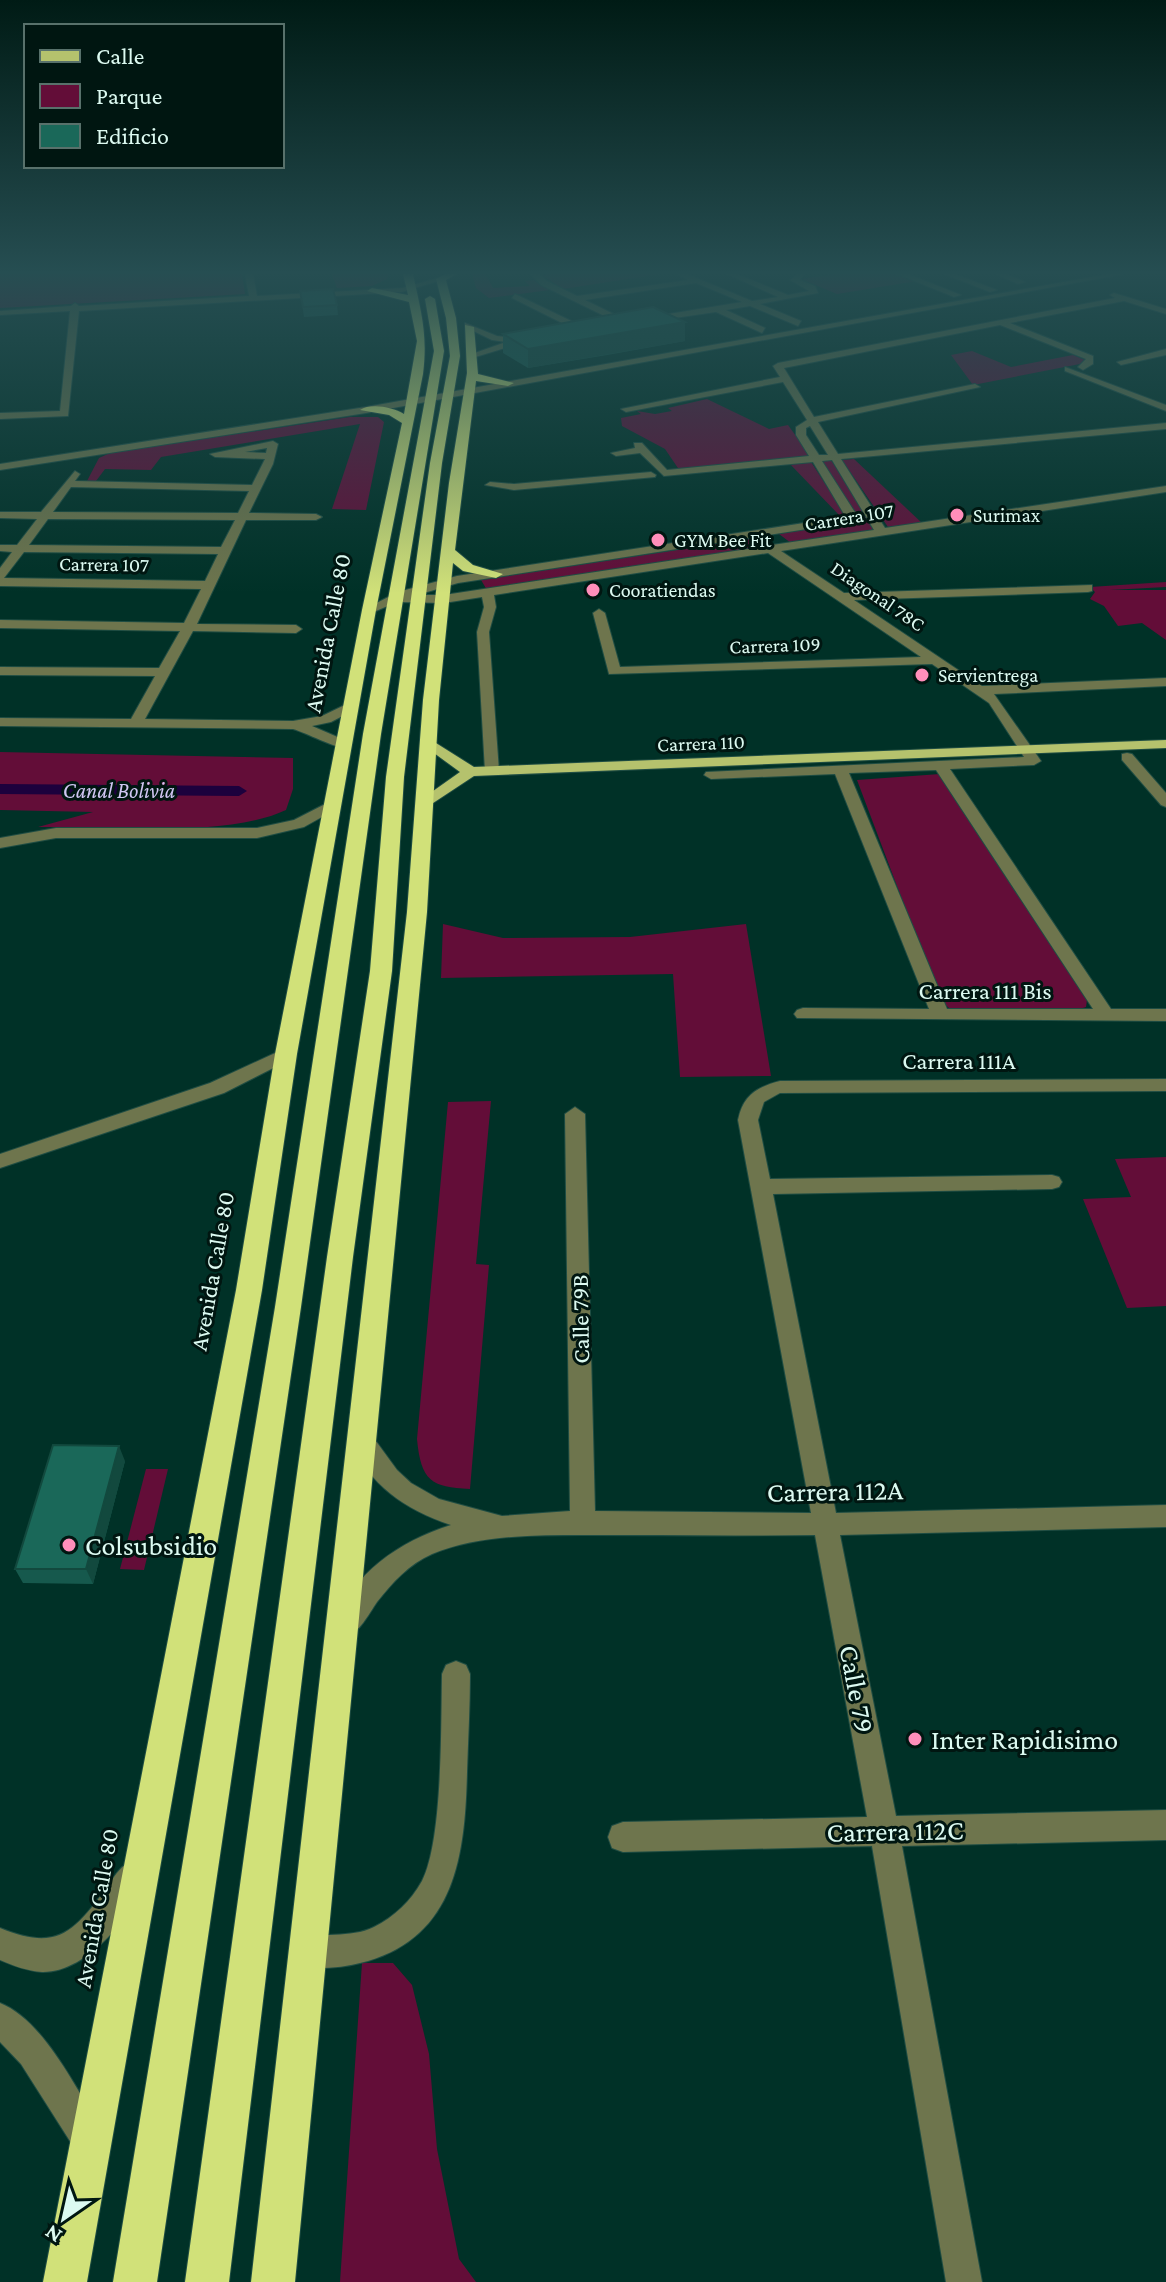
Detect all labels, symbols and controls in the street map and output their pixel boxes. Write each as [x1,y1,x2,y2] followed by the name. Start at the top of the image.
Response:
[24,24,284,168] legend
[96,42,144,69] text: Calle
[96,82,162,109] text: Parque
[96,122,169,149] text: Edificio
[803,499,895,535] street label: Carrera 107
[973,504,1041,526] place label: Surimax
[948,506,966,524] marker: Surimax
[674,529,772,551] place label: GYM Bee Fit
[649,531,667,549] marker: GYM Bee Fit
[298,551,356,715] street label: Avenida Calle 80
[59,552,149,576] street label: Carrera 107
[827,557,929,636] street label: Diagonal 78C
[609,579,716,601] place label: Cooratiendas
[584,581,602,599] marker: Cooratiendas
[729,632,821,658] street label: Carrera 109
[938,664,1038,687] place label: Servientrega
[913,666,931,684] marker: Servientrega
[657,730,745,756] street label: Carrera 110
[63,778,175,803] water label: Canal Bolivia
[918,977,1052,1004] street label: Carrera 111 Bis
[902,1047,1016,1074] street label: Carrera 111A
[185,1189,239,1353] street label: Avenida Calle 80
[566,1274,594,1364] street label: Calle 79B
[767,1474,904,1508] street label: Carrera 112A
[85,1530,217,1561] place label: Colsubsidio
[60,1536,78,1554] marker: Colsubsidio
[833,1642,881,1736] street label: Calle 79
[931,1724,1118,1755] place label: Inter Rapidisimo
[906,1730,924,1748] marker: Inter Rapidisimo
[826,1814,964,1848] street label: Carrera 112C
[69,1826,123,1990] street label: Avenida Calle 80
[24,2178,104,2258] north arrow
[40,2220,66,2249] text: N

